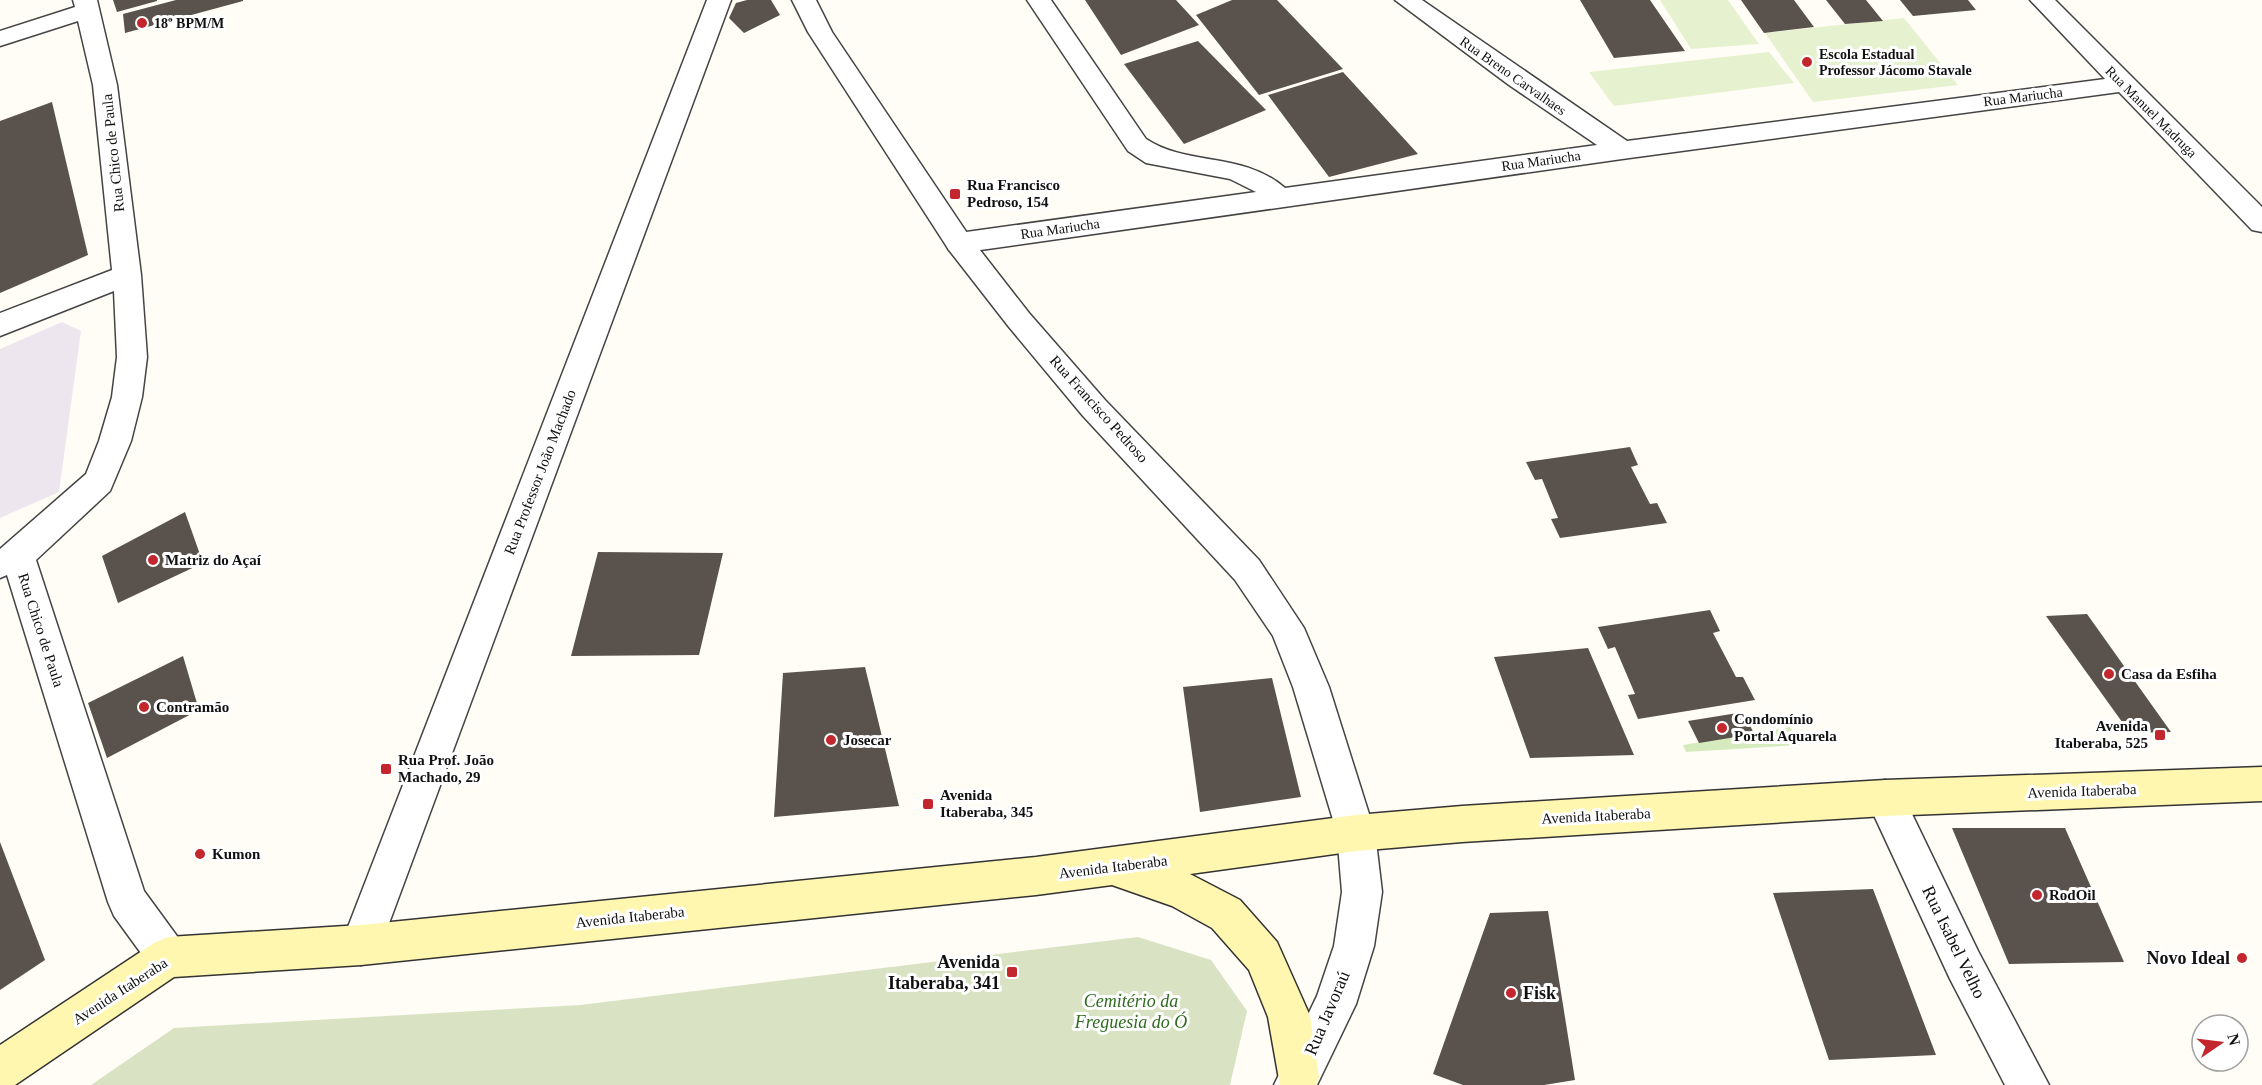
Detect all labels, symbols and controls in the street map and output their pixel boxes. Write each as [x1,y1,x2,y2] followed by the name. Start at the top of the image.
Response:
[135,16,149,30] marker: 18º BPM/M
[154,16,224,31] place label: 18º BPM/M
[1457,34,1569,118] street label: Rua Breno Carvalhaes
[1819,47,1972,78] place label: Escola Estadual Professor Jácomo Stavale
[1800,55,1814,69] marker: Escola Estadual Professor Jácomo Stavale
[2102,63,2200,161] street label: Rua Manuel Madruga
[1983,85,2064,109] street label: Rua Mariucha
[99,93,127,213] street label: Rua Chico de Paula
[1500,148,1582,174] street label: Rua Mariucha
[967,177,1060,210] place label: Rua Francisco Pedroso, 154
[948,187,962,201] marker: Rua Francisco Pedroso, 154
[1019,216,1101,242] street label: Rua Mariucha
[1047,352,1151,466] street label: Rua Francisco Pedroso
[501,387,579,557] street label: Rua Professor João Machado
[165,552,262,568] place label: Matriz do Açaí
[146,553,160,567] marker: Matriz do Açaí
[15,571,67,689] street label: Rua Chico de Paula
[2121,666,2217,682] place label: Casa da Esfiha
[2102,667,2116,681] marker: Casa da Esfiha
[156,699,229,715] place label: Contramão
[137,700,151,714] marker: Contramão
[1734,711,1837,744] place label: Condomínio Portal Aquarela
[2055,718,2148,751] place label: Avenida Itaberaba, 525
[1715,721,1729,735] marker: Condomínio Portal Aquarela
[2153,728,2167,742] marker: Avenida Itaberaba, 525
[843,732,892,748] place label: Josecar
[824,733,838,747] marker: Josecar
[398,752,494,785] place label: Rua Prof. João Machado, 29
[379,762,393,776] marker: Rua Prof. João Machado, 29
[2027,781,2137,801] street label: Avenida Itaberaba
[940,787,1033,820] place label: Avenida Itaberaba, 345
[921,797,935,811] marker: Avenida Itaberaba, 345
[1541,805,1651,827] street label: Avenida Itaberaba
[212,846,261,862] place label: Kumon
[193,847,207,861] marker: Kumon
[1058,852,1169,882] street label: Avenida Itaberaba
[1918,882,1990,1002] street label: Rua Isabel Velho
[2049,887,2096,903] place label: RodOil
[2030,888,2044,902] marker: RodOil
[575,903,685,931] street label: Avenida Itaberaba
[2146,948,2230,968] place label: Novo Ideal
[2235,951,2249,965] marker: Novo Ideal
[888,952,1000,993] place label: Avenida Itaberaba, 341
[70,954,170,1027] street label: Avenida Itaberaba
[1005,965,1019,979] marker: Avenida Itaberaba, 341
[1300,968,1354,1058] street label: Rua Javoraú
[1523,983,1556,1003] place label: Fisk
[1504,986,1518,1000] marker: Fisk
[1074,991,1187,1032] park label: Cemitério da Freguesia do Ó
[2190,1013,2250,1073] north arrow
[2224,1032,2244,1048] text: N

